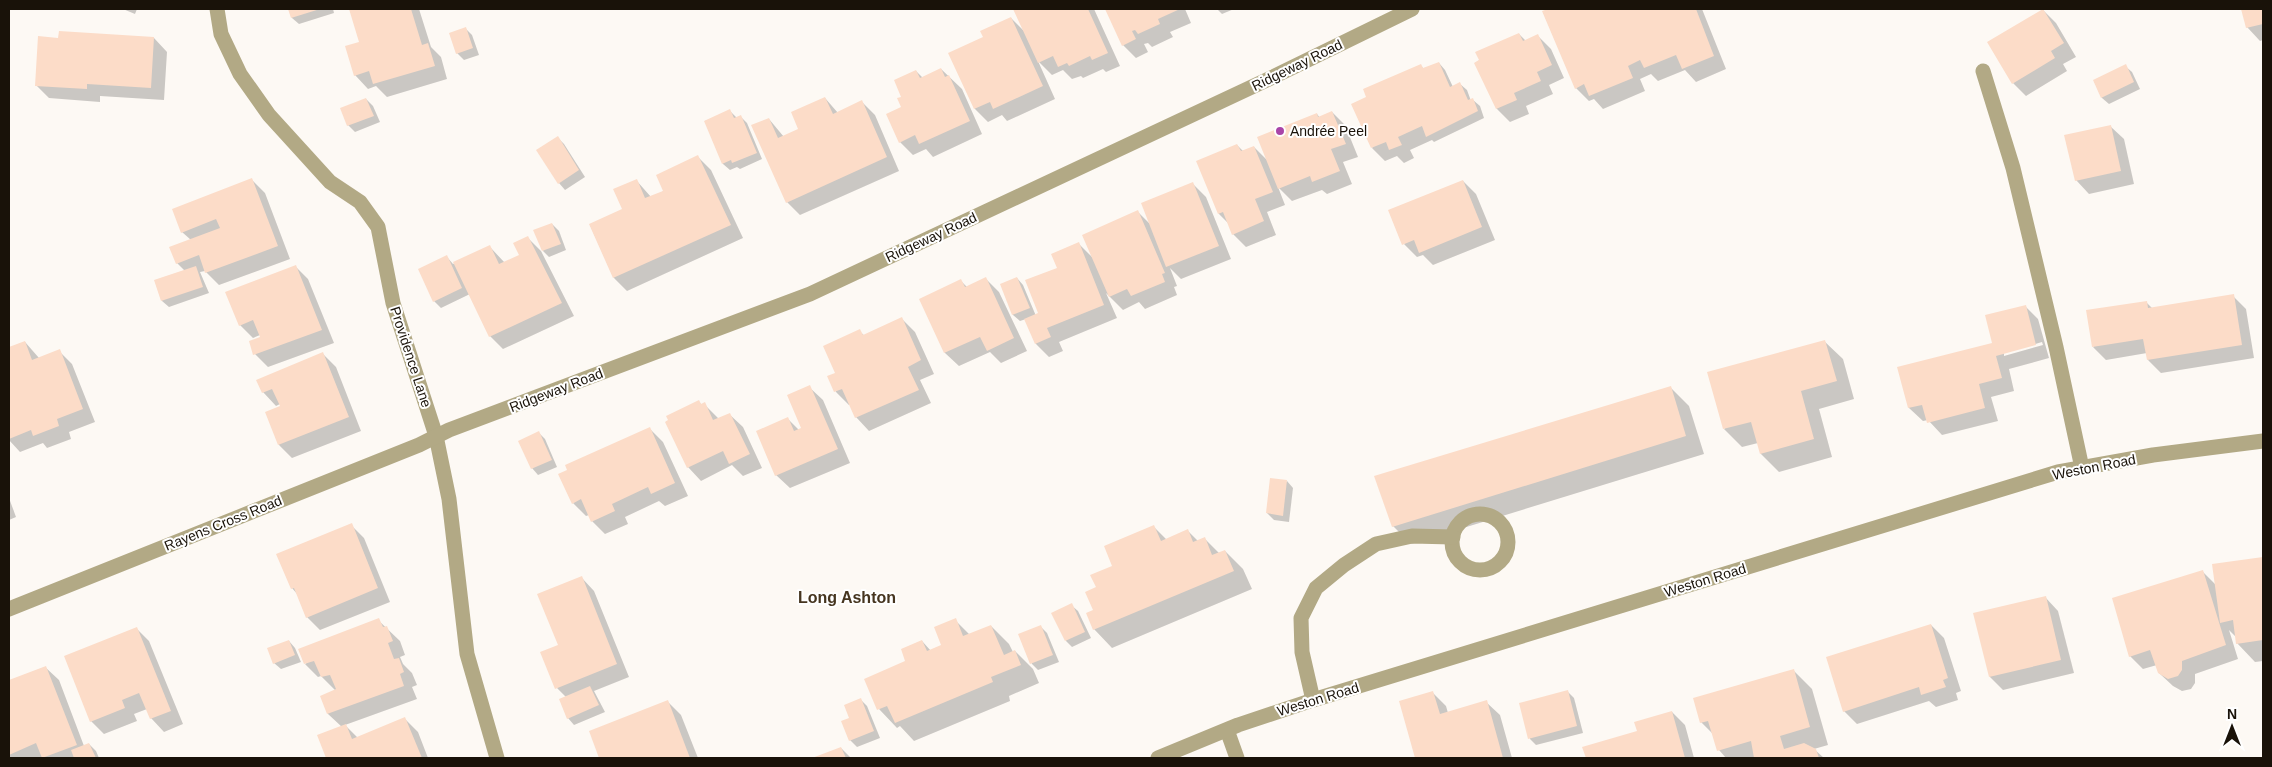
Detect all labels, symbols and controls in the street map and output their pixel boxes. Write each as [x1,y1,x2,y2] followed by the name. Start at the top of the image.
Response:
[1249,36,1345,94] street label: Ridgeway Road
[1290,123,1367,139] place label: Andrée Peel
[1274,125,1286,137] marker: Andrée Peel
[883,209,979,265] street label: Ridgeway Road
[387,305,435,410] street label: Providence Lane
[507,365,605,415] street label: Ridgeway Road
[2051,451,2137,483] street label: Weston Road
[162,492,284,554] street label: Rayens Cross Road
[1662,560,1748,600] street label: Weston Road
[798,589,896,606] district label: Long Ashton
[1275,679,1361,719] street label: Weston Road
[2207,702,2257,752] north arrow
[2227,706,2237,722] text: N

